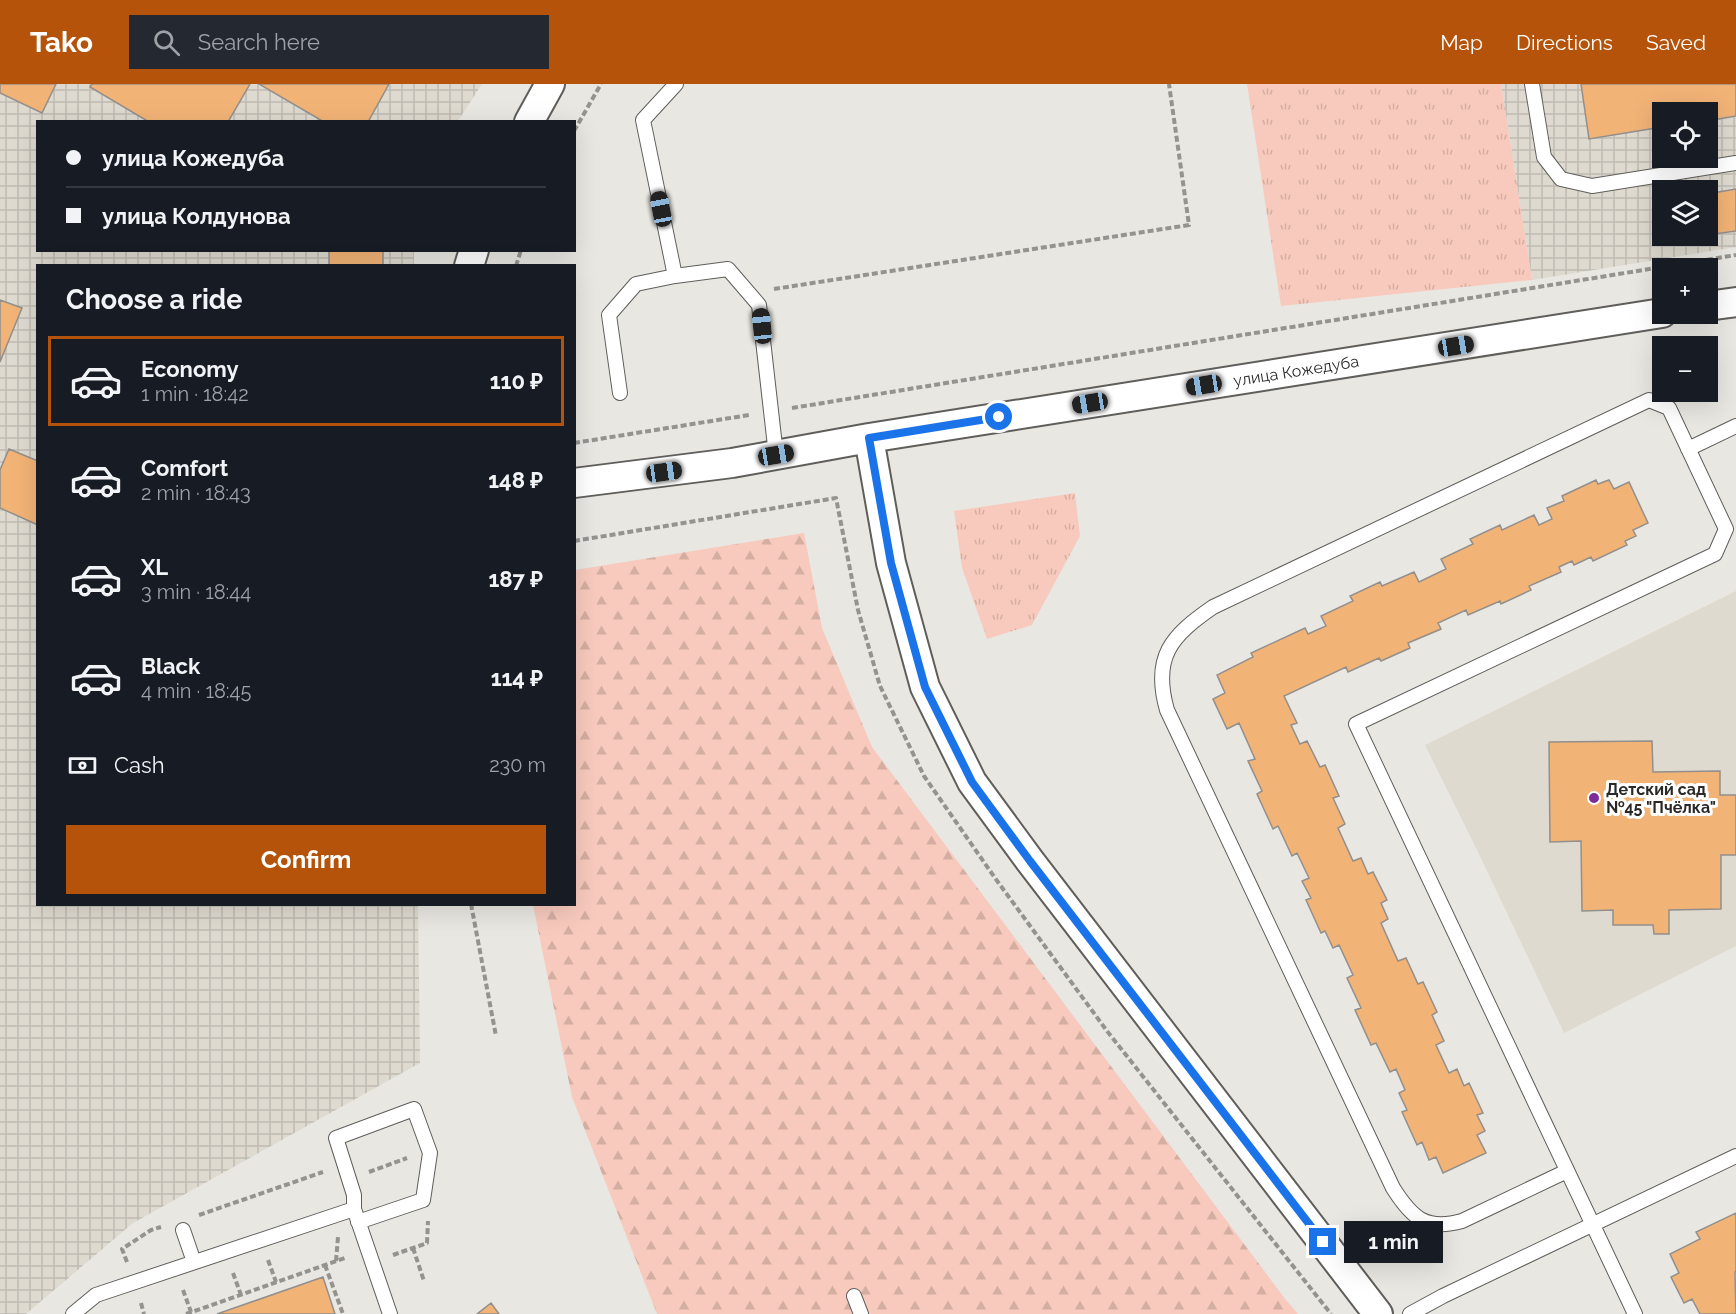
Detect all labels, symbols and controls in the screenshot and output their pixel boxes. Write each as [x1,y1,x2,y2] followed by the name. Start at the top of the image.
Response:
[129,15,549,69] search box
[30,26,93,59] text: Tako
[150,26,183,59] icon: search
[198,29,320,55] text: Search here
[1440,30,1483,55] text: Map
[1516,30,1613,55] text: Directions
[1646,30,1706,55] text: Saved
[1652,102,1718,402] map controls
[1652,102,1718,168] button: locate
[102,145,284,171] text: улица Кожедуба
[1652,180,1718,246] button: layers
[649,190,673,228] car
[102,203,291,229] text: улица Колдунова
[1652,258,1718,324] button: +
[66,284,242,315] text: Choose a ride
[751,307,773,345] car
[1437,334,1475,358] car
[1652,336,1718,402] button: −
[1232,352,1360,390] street label: улица Кожедуба
[69,354,123,408] icon: car
[141,356,239,382] text: Economy
[490,368,543,394] text: 110 ₽
[1185,373,1223,397] car
[141,382,249,406] text: 1 min · 18:42
[1071,391,1109,415] car
[985,403,1012,430] route start
[757,443,795,467] car
[69,453,123,507] icon: car
[141,455,228,481] text: Comfort
[645,461,683,483] car
[488,467,543,493] text: 148 ₽
[141,481,251,505] text: 2 min · 18:43
[69,552,123,606] icon: car
[141,554,168,580] text: XL
[488,566,543,592] text: 187 ₽
[141,580,251,604] text: 3 min · 18:44
[69,651,123,705] icon: car
[141,653,200,679] text: Black
[491,665,543,691] text: 114 ₽
[141,679,251,703] text: 4 min · 18:45
[66,749,99,782] icon: cash
[114,752,165,778] text: Cash
[489,753,546,777] text: 230 m
[1606,780,1716,817] place label: Детский сад №45 "Пчёлка"
[1587,791,1601,805] marker: Детский сад №45 "Пчёлка"
[66,825,546,894] button: Confirm
[1344,1221,1443,1263] callout: 1 min
[1309,1228,1336,1255] route end
[1368,1230,1419,1254] text: 1 min

